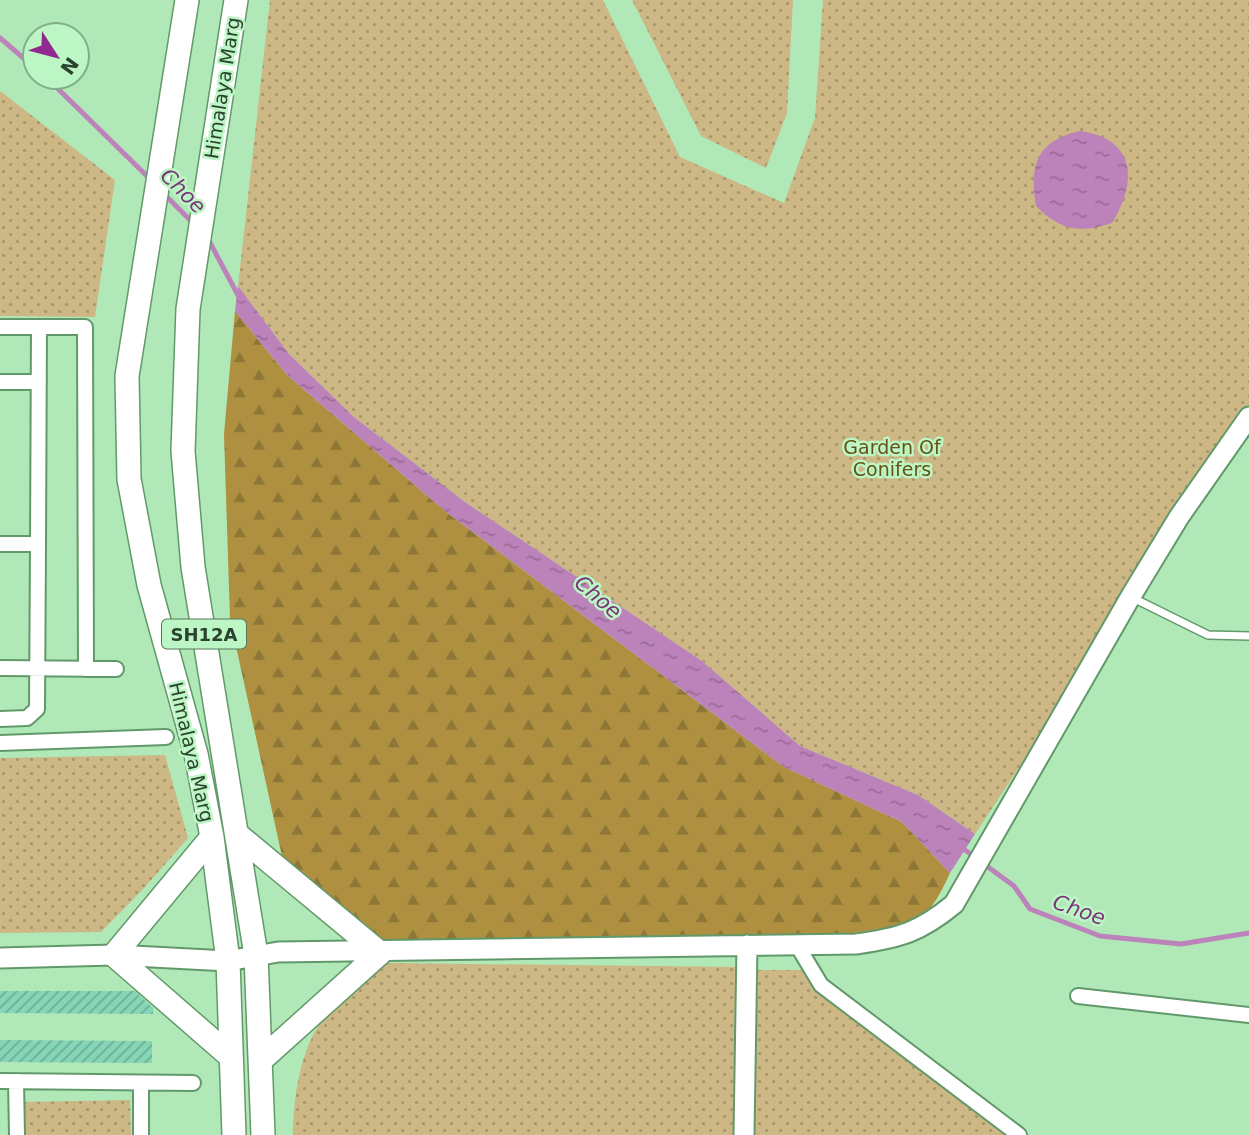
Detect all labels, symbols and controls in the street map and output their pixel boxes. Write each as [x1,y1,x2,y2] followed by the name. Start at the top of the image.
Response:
[200,16,244,160] street label: Himalaya Marg
[21,21,91,91] north arrow
[56,53,83,79] text: N
[156,164,210,218] water label: Choe
[843,436,942,480] park label: Garden Of Conifers
[570,570,626,624] water label: Choe
[162,620,246,648] road number: SH12A
[165,680,219,824] street label: Himalaya Marg
[1050,890,1108,930] water label: Choe

